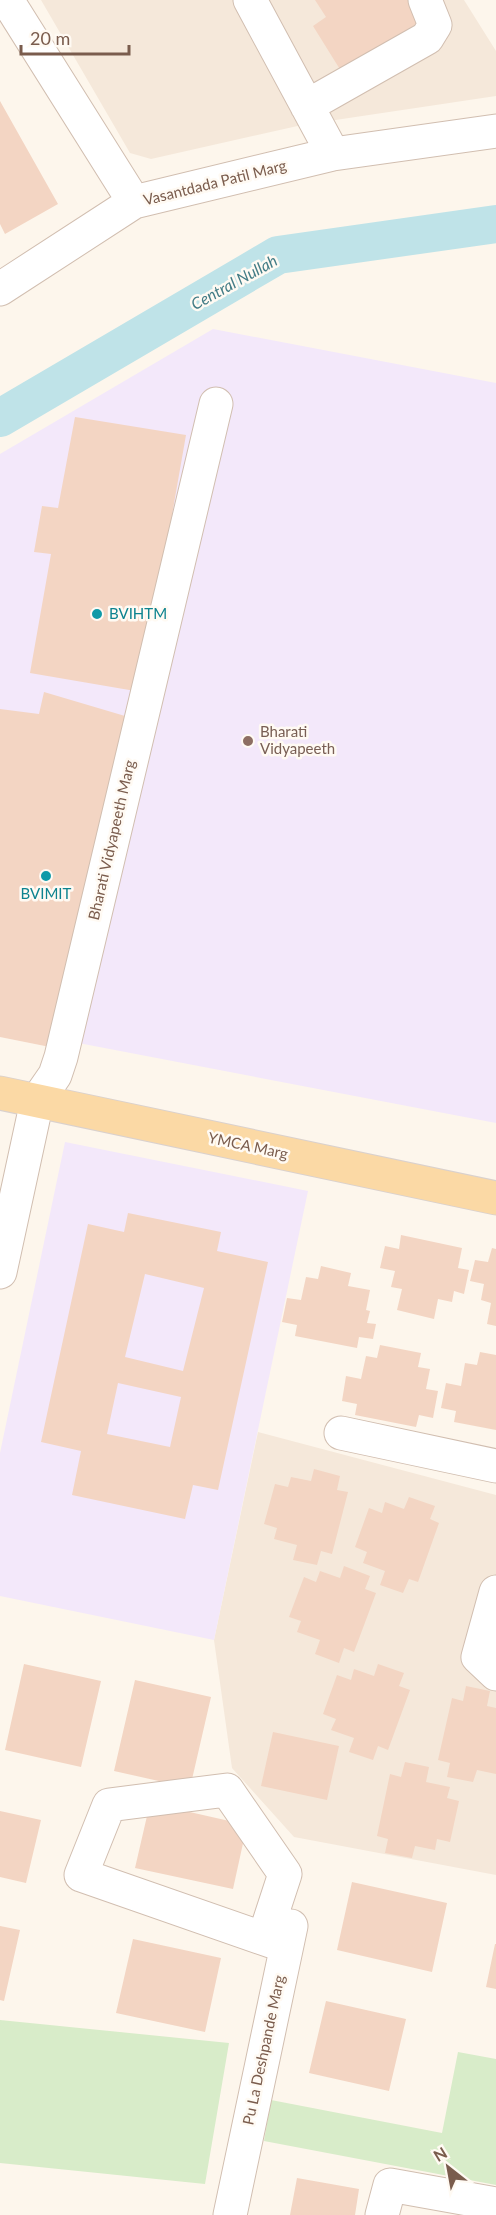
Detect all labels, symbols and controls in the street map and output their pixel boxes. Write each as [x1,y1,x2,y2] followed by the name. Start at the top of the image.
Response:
[21,18,129,56] scale bar
[30,27,70,49] text: 20 m
[141,156,288,209] street label: Vasantdada Patil Marg
[187,250,280,313] water label: Central Nullah
[109,604,167,622] place label: BVIHTM
[90,607,104,621] marker: BVIHTM
[260,722,335,757] place label: Bharati Vidyapeeth
[241,734,255,748] marker: Bharati Vidyapeeth
[84,758,138,922] street label: Bharati Vidyapeeth Marg
[39,869,53,883] marker: BVIMIT
[21,884,72,902] place label: BVIMIT
[207,1128,290,1162] street label: YMCA Marg
[238,1973,288,2126] street label: Pu La Deshpande Marg
[418,2137,478,2197] north arrow
[430,2142,450,2165] text: N

